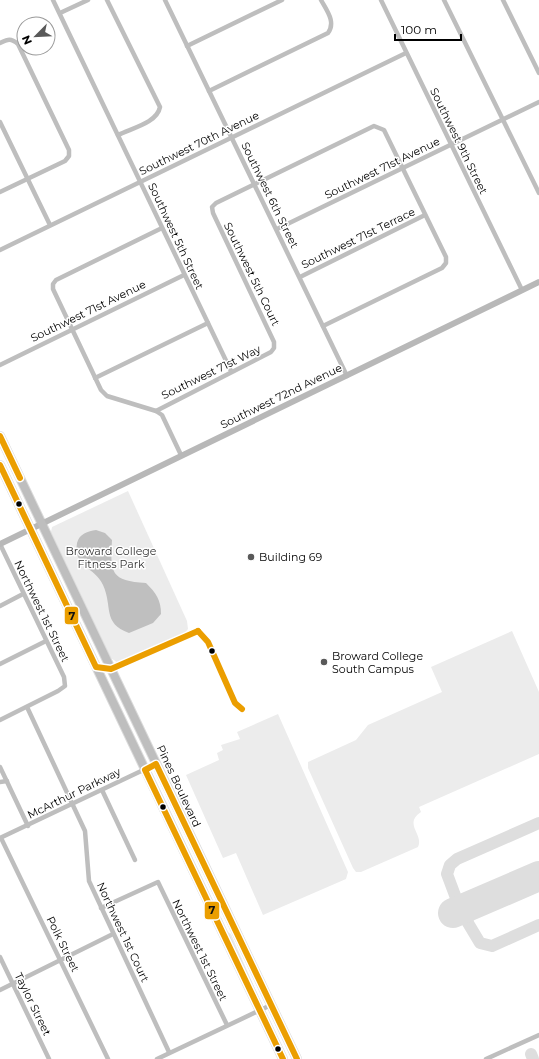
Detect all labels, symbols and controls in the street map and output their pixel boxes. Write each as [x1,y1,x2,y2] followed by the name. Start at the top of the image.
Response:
[16,16,56,56] north arrow
[395,16,461,42] scale bar
[401,22,437,37] text: 100 m
[19,33,35,47] text: N
[427,86,491,197] street label: Southwest 9th Street
[137,108,262,178] street label: Southwest 70th Avenue
[322,134,442,202] street label: Southwest 71st Avenue
[238,140,302,251] street label: Southwest 6th Street
[145,180,207,292] street label: Southwest 5th Street
[299,204,417,272] street label: Southwest 71st Terrace
[221,220,283,329] street label: Southwest 5th Court
[28,277,148,345] street label: Southwest 71st Avenue
[159,342,263,402] street label: Southwest 71st Way
[218,360,344,432] street label: Southwest 72nd Avenue
[14,499,24,509] unlabelled marker
[65,544,157,571] park label: Broward College Fitness Park
[259,550,323,564] place label: Building 69
[246,552,256,562] marker: Building 69
[11,558,73,664] street label: Northwest 1st Street
[64,606,79,625] line badge: 7
[69,609,76,623] text: 7
[207,646,217,656] unlabelled marker
[332,649,423,676] place label: Broward College South Campus
[319,657,329,667] marker: Broward College South Campus
[154,743,204,829] street label: Pines Boulevard
[25,764,123,822] street label: McArthur Parkway
[158,802,168,812] unlabelled marker
[94,880,153,985] street label: Northwest 1st Court
[169,897,231,1003] street label: Northwest 1st Street
[204,901,220,920] line badge: 7
[209,903,216,917] text: 7
[43,914,83,975] street label: Polk Street
[12,970,55,1038] street label: Taylor Street
[273,1044,283,1054] unlabelled marker

